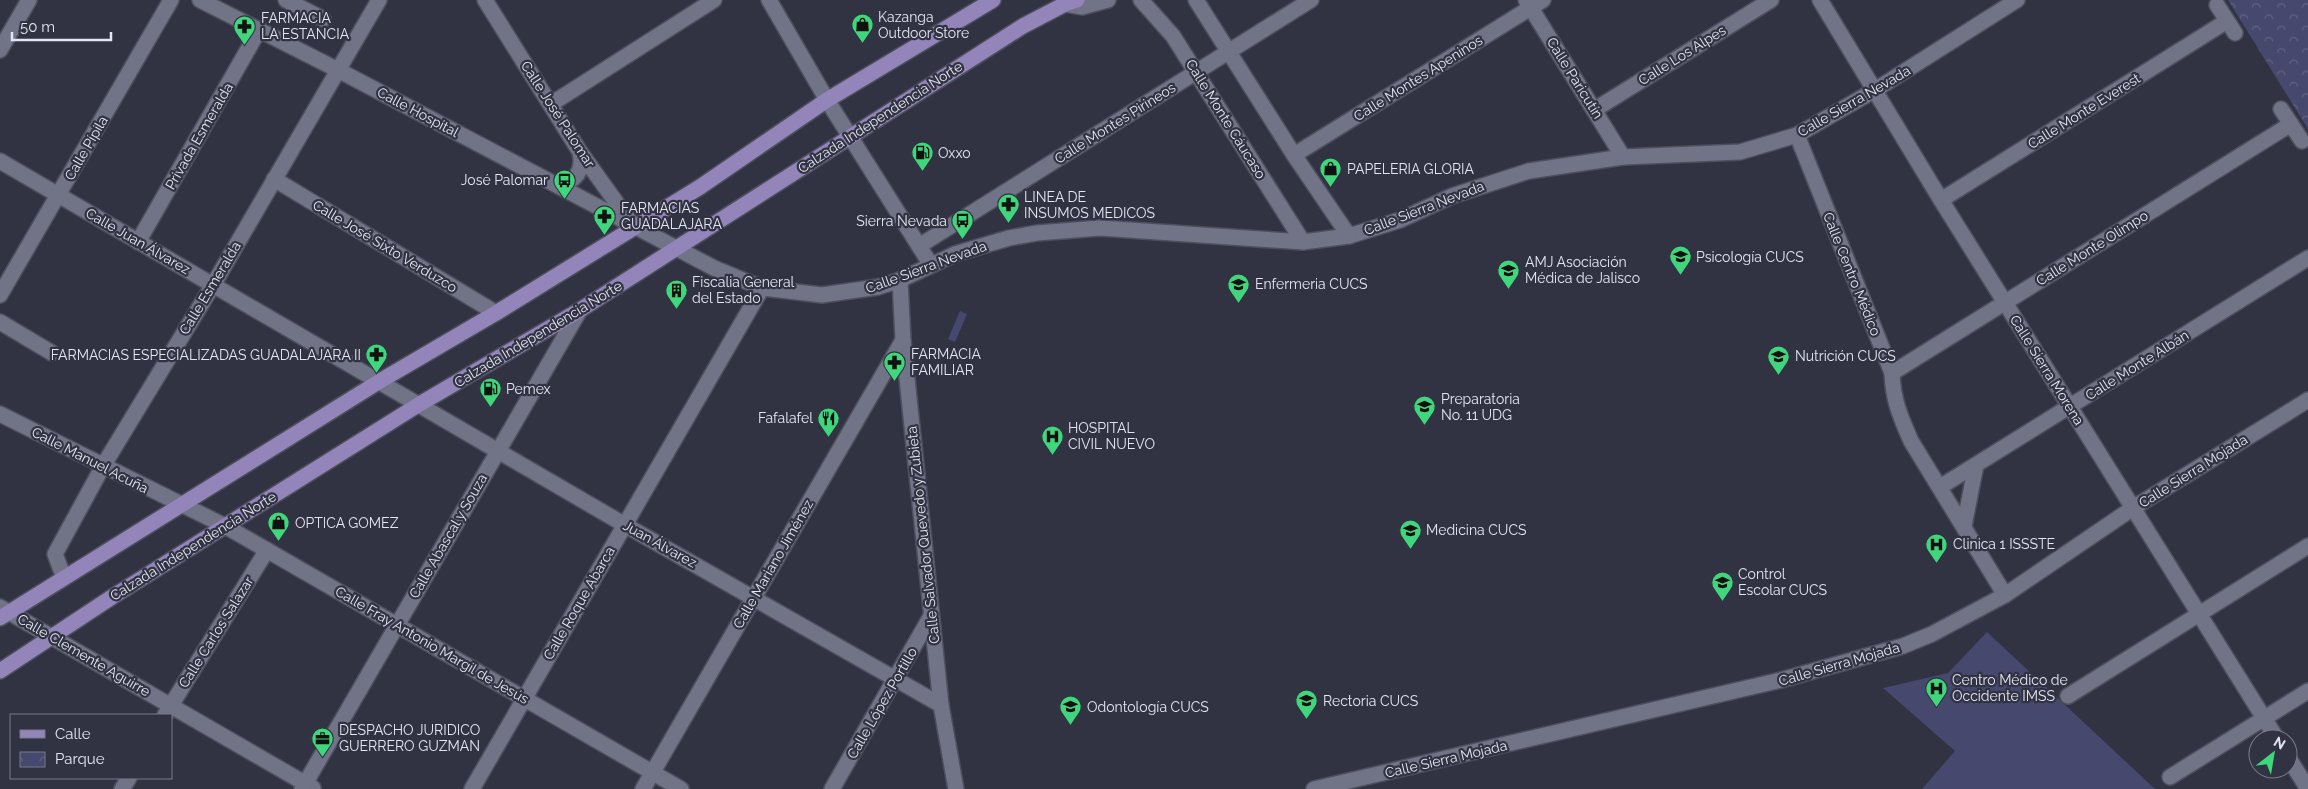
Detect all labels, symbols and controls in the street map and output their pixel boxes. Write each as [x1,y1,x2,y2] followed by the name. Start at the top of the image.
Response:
[878,9,969,41] place label: Kazanga Outdoor Store
[12,10,111,42] scale bar
[261,10,350,42] place label: FARMACIA LA ESTANCIA
[850,13,874,44] shop icon: Kazanga Outdoor Store
[233,14,257,45] pharmacy icon: FARMACIA LA ESTANCIA
[20,18,55,36] text: 50 m
[1635,22,1729,88] street label: Calle Los Alpes
[1351,32,1485,124] street label: Calle Montes Apeninos
[1544,34,1606,122] street label: Calle Paricutín
[1183,56,1269,182] street label: Calle Monte Cáucaso
[518,58,598,170] street label: Calle José Palomar
[795,58,965,176] street label: Calzada Independencia Norte
[1795,62,1913,140] street label: Calle Sierra Nevada
[2025,70,2143,152] street label: Calle Monte Everest
[1052,79,1179,167] street label: Calle Montes Pirineos
[162,80,236,192] street label: Privada Esmeralda
[375,84,462,140] street label: Calle Hospital
[61,113,111,183] street label: Calle Pípila
[910,141,934,172] fuel station icon: Oxxo
[938,145,971,161] place label: Oxxo
[1319,157,1343,188] shop icon: PAPELERIA GLORIA
[1347,161,1475,177] place label: PAPELERIA GLORIA
[552,168,576,199] bus stop icon: José Palomar
[461,172,548,188] place label: José Palomar
[1362,178,1486,238] street label: Calle Sierra Nevada
[1024,189,1156,221] place label: LINEA DE INSUMOS MEDICOS
[996,193,1020,224] pharmacy icon: LINEA DE INSUMOS MEDICOS
[310,197,460,295] street label: Calle José Sixto Verduzco
[621,200,722,232] place label: FARMACIAS GUADALAJARA
[83,204,194,277] street label: Calle Juan Álvarez
[593,204,617,235] pharmacy icon: FARMACIAS GUADALAJARA
[2033,207,2151,289] street label: Calle Monte Olimpo
[951,209,975,240] bus stop icon: Sierra Nevada
[1820,210,1884,338] street label: Calle Centro Médico
[856,213,947,229] place label: Sierra Nevada
[863,238,989,296] street label: Calle Sierra Nevada
[176,239,244,337] street label: Calle Esmeralda
[1668,245,1692,276] school or university icon: Psicología CUCS
[1696,249,1804,265] place label: Psicología CUCS
[1525,254,1640,286] place label: AMJ Asociación Médica de Jalisco
[1497,258,1521,289] school or university icon: AMJ Asociación Médica de Jalisco
[1227,272,1251,303] school or university icon: Enfermeria CUCS
[692,274,795,306] place label: Fiscalia General del Estado
[1255,276,1368,292] place label: Enfermeria CUCS
[451,277,625,391] street label: Calzada Independencia Norte
[664,278,688,309] building icon: Fiscalia General del Estado
[2007,312,2087,428] street label: Calle Sierra Morena
[2082,327,2192,403] street label: Calle Monte Albán
[365,343,389,374] pharmacy icon: FARMACIAS ESPECIALIZADAS GUADALAJARA II
[1767,344,1791,375] school or university icon: Nutrición CUCS
[911,346,981,378] place label: FARMACIA FAMILIAR
[51,347,361,363] place label: FARMACIAS ESPECIALIZADAS GUADALAJARA II
[1795,348,1896,364] place label: Nutrición CUCS
[883,350,907,381] pharmacy icon: FARMACIA FAMILIAR
[478,377,502,408] fuel station icon: Pemex
[506,381,551,397] place label: Pemex
[1441,391,1520,423] place label: Preparatoria No. 11 UDG
[1413,395,1437,426] school or university icon: Preparatoria No. 11 UDG
[817,406,841,437] restaurant icon: Fafalafel
[758,410,813,426] place label: Fafalafel
[1068,420,1155,452] place label: HOSPITAL CIVIL NUEVO
[29,424,151,496] street label: Calle Manuel Acuña
[1040,424,1064,455] hospital icon: HOSPITAL CIVIL NUEVO
[904,425,942,645] street label: Calle Salvador Quevedo y Zubieta
[2136,431,2250,511] street label: Calle Sierra Mojada
[406,471,490,601] street label: Calle Abascal y Souza
[107,488,279,604] street label: Calzada Independencia Norte
[730,497,816,631] street label: Calle Mariano Jiménez
[267,511,291,542] shop icon: OPTICA GOMEZ
[295,515,399,531] place label: OPTICA GOMEZ
[620,516,700,571] street label: Juan Álvarez
[1398,518,1422,549] school or university icon: Medicina CUCS
[1426,522,1527,538] place label: Medicina CUCS
[1925,532,1949,563] hospital icon: Clinica 1 ISSSTE
[1953,536,2055,552] place label: Clinica 1 ISSSTE
[540,544,618,662] street label: Calle Roque Abarca
[1738,566,1828,598] place label: Control Escolar CUCS
[1710,570,1734,601] school or university icon: Control Escolar CUCS
[175,573,257,691] street label: Calle Carlos Salazar
[332,583,532,707] street label: Calle Fray Antonio Margil de Jesús
[15,610,153,700] street label: Calle Clemente Aguirre
[1777,639,1901,689] street label: Calle Sierra Mojada
[844,645,920,761] street label: Calle López Portillo
[1952,672,2068,704] place label: Centro Médico de Occidente IMSS
[1924,676,1948,707] hospital icon: Centro Médico de Occidente IMSS
[1295,689,1319,720] school or university icon: Rectoria CUCS
[1323,693,1419,709] place label: Rectoria CUCS
[1059,695,1083,726] school or university icon: Odontología CUCS
[1087,699,1209,715] place label: Odontología CUCS
[10,714,172,779] legend
[339,722,480,754] place label: DESPACHO JURIDICO GUERRERO GUZMAN
[55,725,91,743] text: Calle
[311,726,335,757] office icon: DESPACHO JURIDICO GUERRERO GUZMAN
[2248,729,2298,779] north arrow
[2271,733,2288,752] text: N
[1383,737,1509,781] street label: Calle Sierra Mojada
[55,750,105,768] text: Parque

